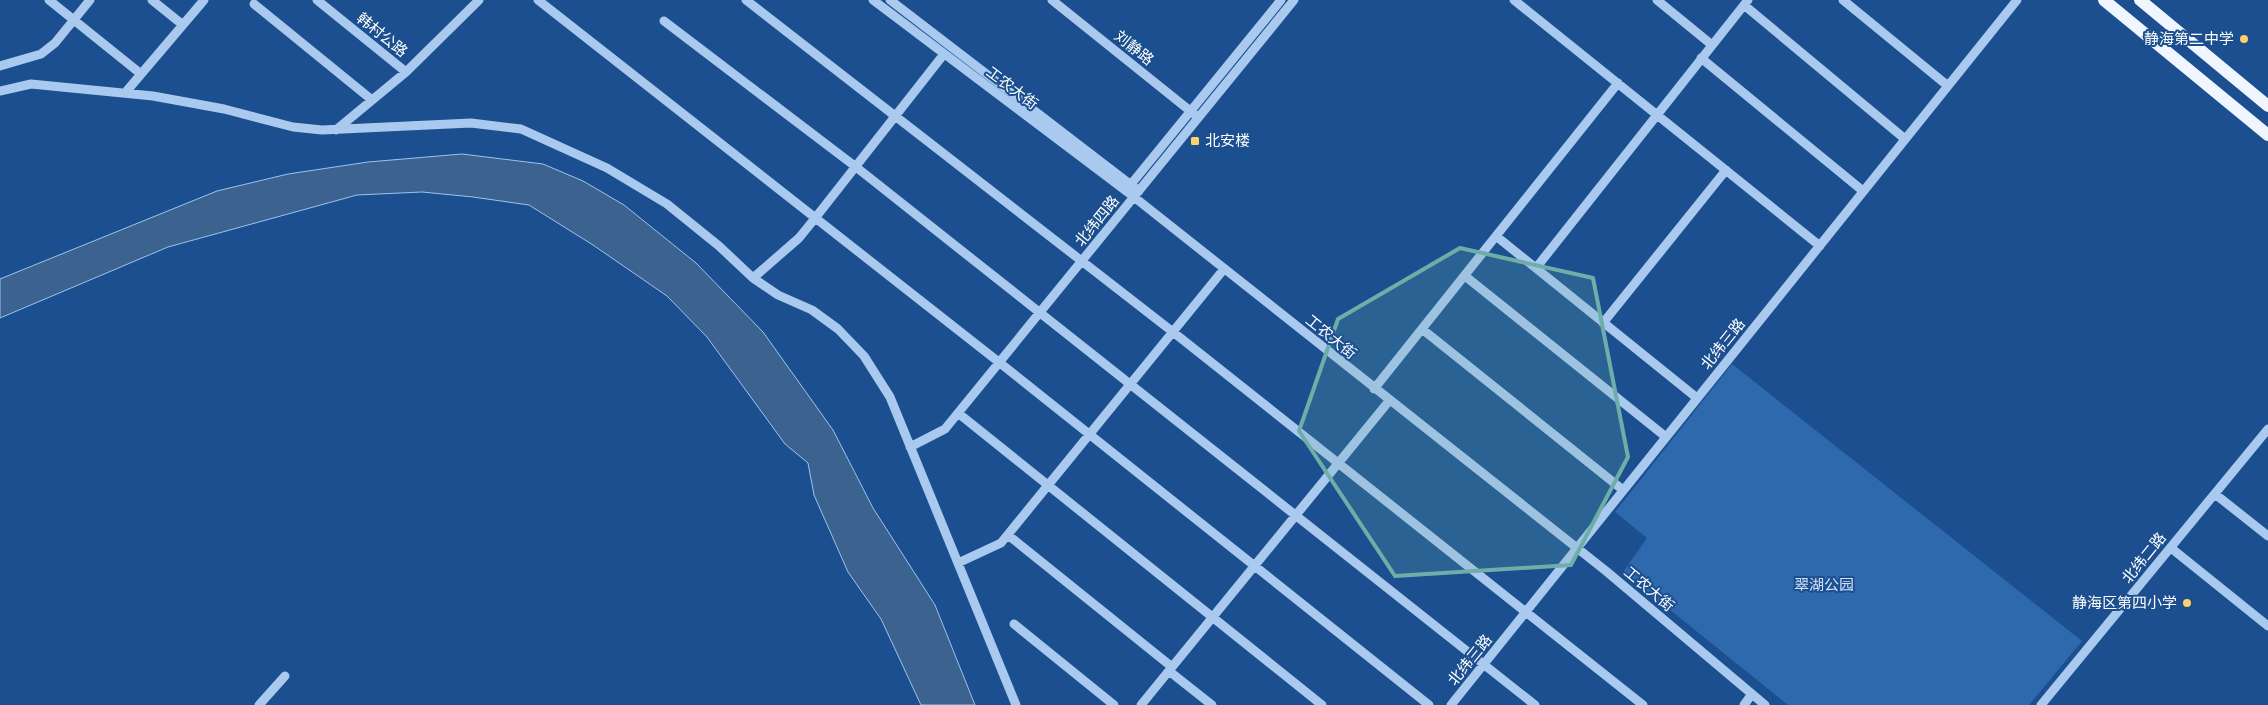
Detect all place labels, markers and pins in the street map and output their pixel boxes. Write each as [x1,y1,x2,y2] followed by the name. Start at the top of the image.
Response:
[2144,30,2234,48] place label: 静海第二中学
[2238,33,2250,45] marker: 静海第二中学
[1205,132,1250,150] place label: 北安楼
[1189,135,1201,147] marker: 北安楼
[2072,594,2177,612] place label: 静海区第四小学
[2181,597,2193,609] marker: 静海区第四小学

